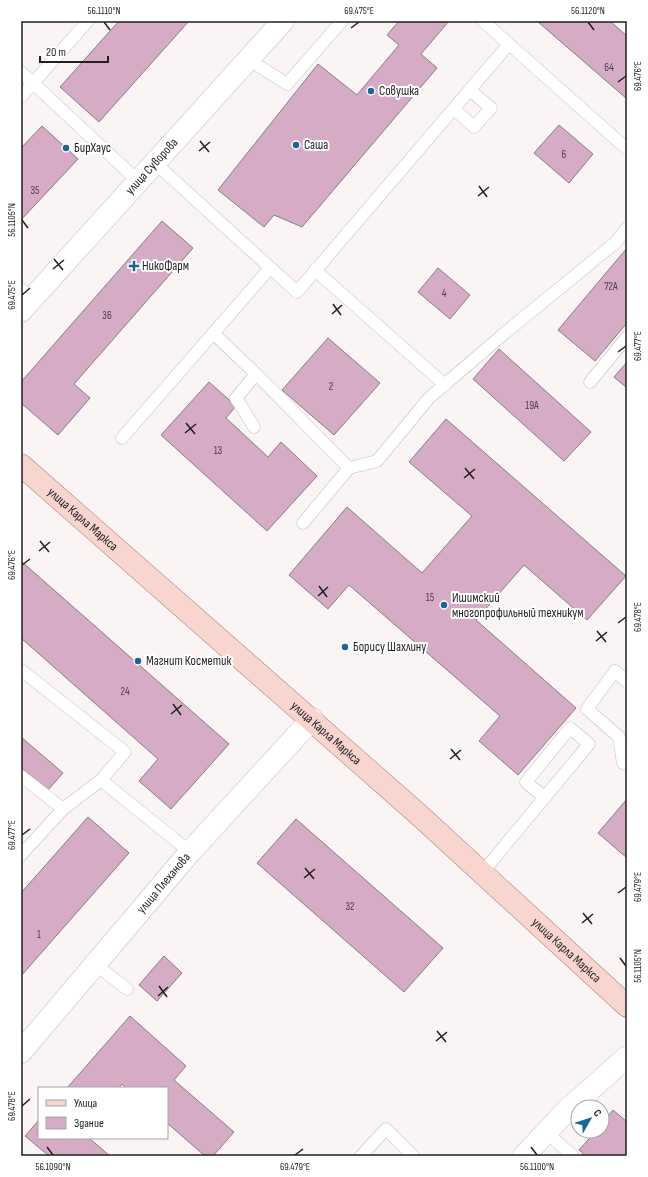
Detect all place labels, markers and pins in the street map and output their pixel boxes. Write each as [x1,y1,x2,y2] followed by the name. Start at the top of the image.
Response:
[379,83,419,99] place label: Совушка
[366,86,376,96] marker: Совушка
[304,137,328,153] place label: Саша
[74,140,111,156] place label: БирХаус
[291,140,301,150] marker: Саша
[61,143,71,153] marker: БирХаус
[142,258,189,274] place label: НикоФарм
[129,261,139,271] marker: НикоФарм
[452,590,584,621] place label: Ишимский многопрофильный техникум
[439,600,449,610] marker: Ишимский многопрофильный техникум
[353,639,426,655] place label: Борису Шахлину
[340,642,350,652] marker: Борису Шахлину
[146,653,231,669] place label: Магнит Косметик
[133,656,143,666] marker: Магнит Косметик

